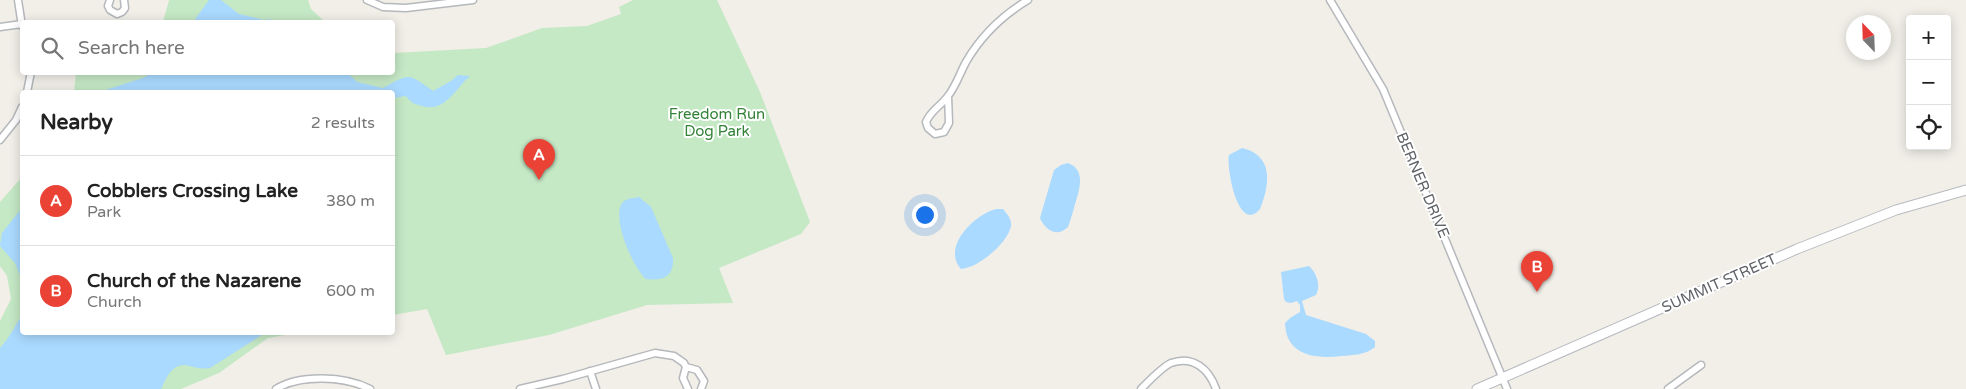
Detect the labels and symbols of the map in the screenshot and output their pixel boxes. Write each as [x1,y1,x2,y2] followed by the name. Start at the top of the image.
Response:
[1846,15,1891,60] north arrow
[669,105,765,140] park label: Freedom Run Dog Park
[1393,129,1453,241] street label: BERNER DRIVE
[523,139,555,180] pin: A
[912,202,938,228] your location
[1659,250,1779,316] street label: SUMMIT STREET
[1521,251,1553,292] pin: B

